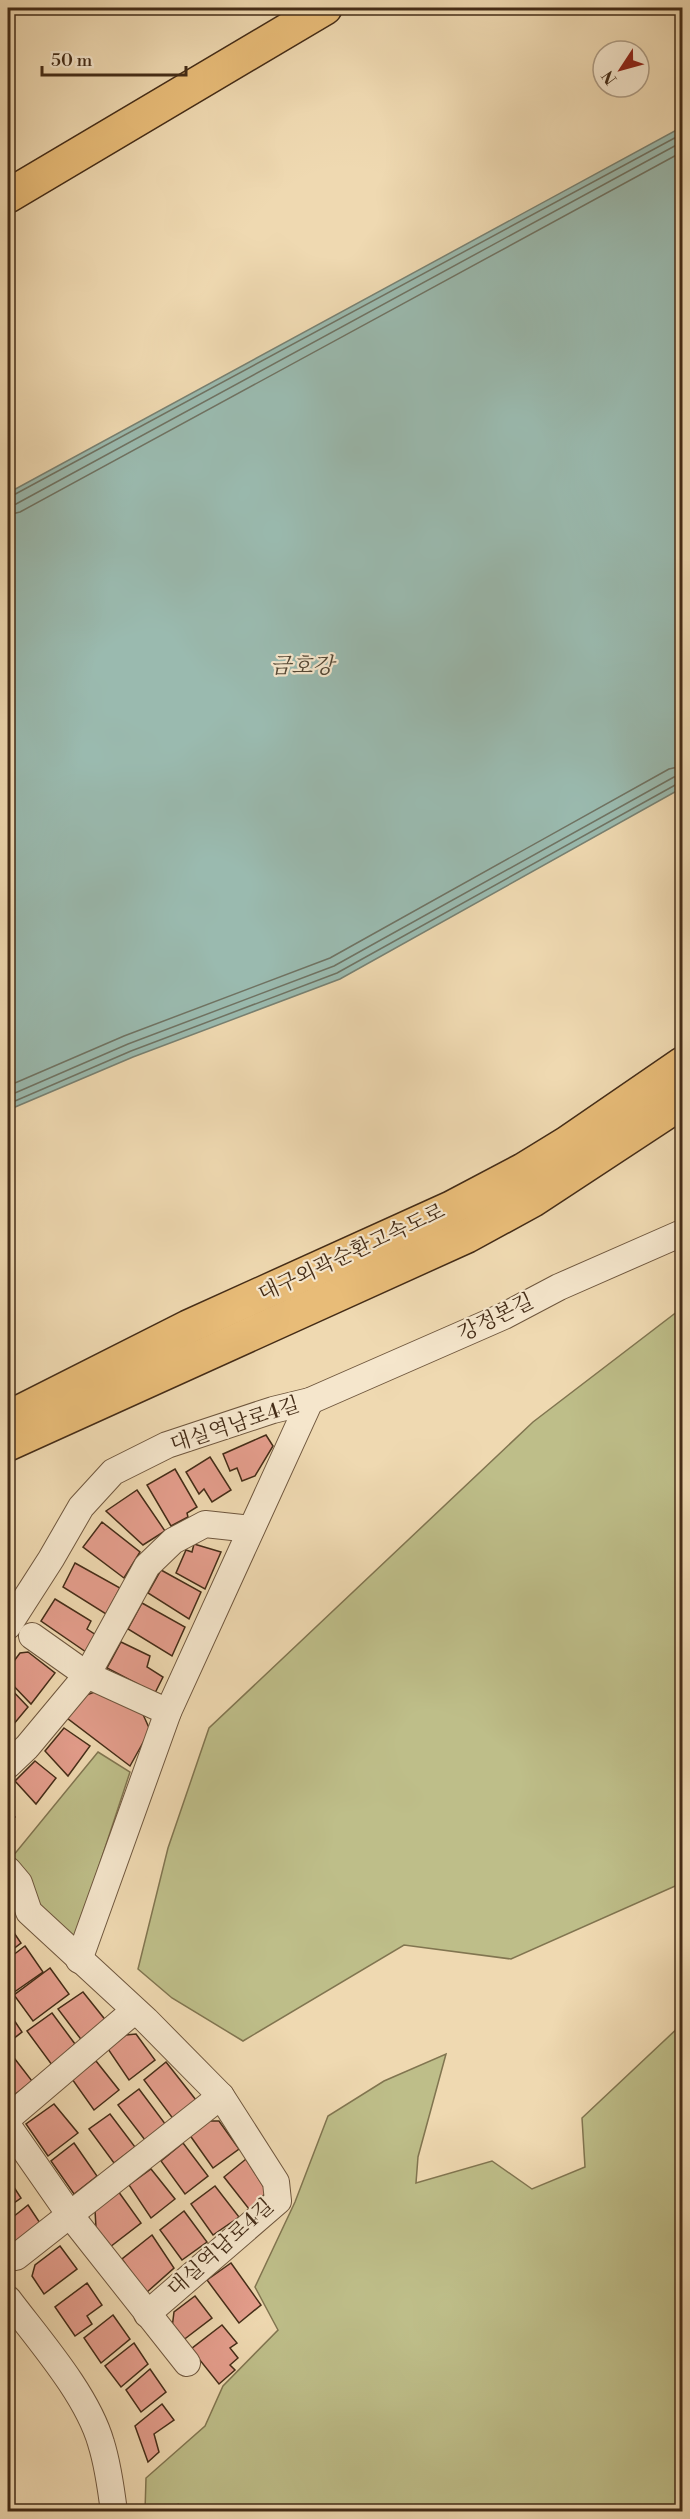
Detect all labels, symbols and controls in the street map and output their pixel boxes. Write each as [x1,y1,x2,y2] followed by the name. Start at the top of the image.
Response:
[42,39,186,77] scale bar
[591,39,651,99] north arrow
[51,49,93,72] text: 50 m
[598,66,621,88] text: N
[270,653,338,680] water label: 금호강
[255,1198,449,1308] street label: 대구외곽순환고속도로
[454,1289,538,1347] street label: 강정본길
[167,1392,303,1458] street label: 대실역남로4길
[162,2193,280,2303] street label: 대실역남로4길

